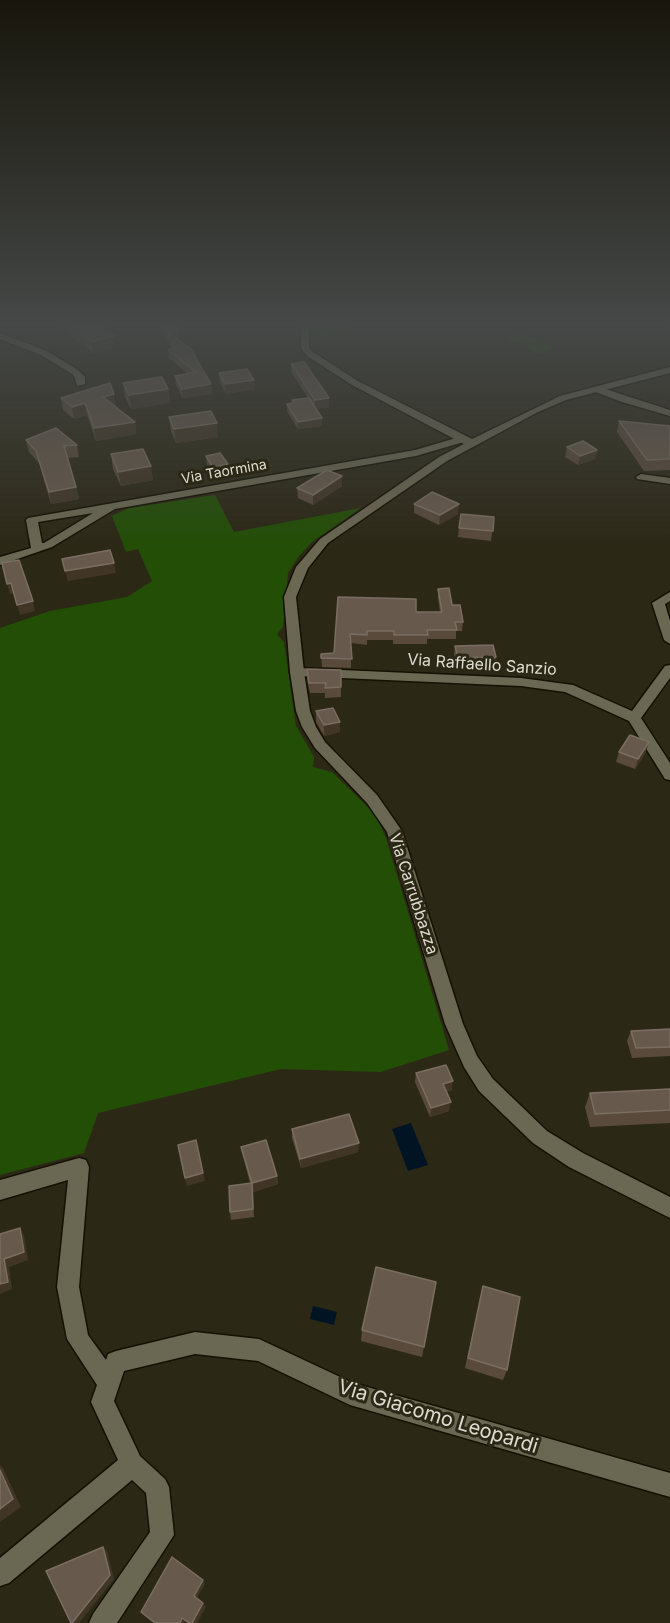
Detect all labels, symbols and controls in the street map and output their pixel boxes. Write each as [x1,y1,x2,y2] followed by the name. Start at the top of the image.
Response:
[180,456,268,488] street label: Via Taormina
[407,650,557,680] street label: Via Raffaello Sanzio
[384,831,442,957] street label: Via Carrubbazza
[335,1375,541,1459] street label: Via Giacomo Leopardi

